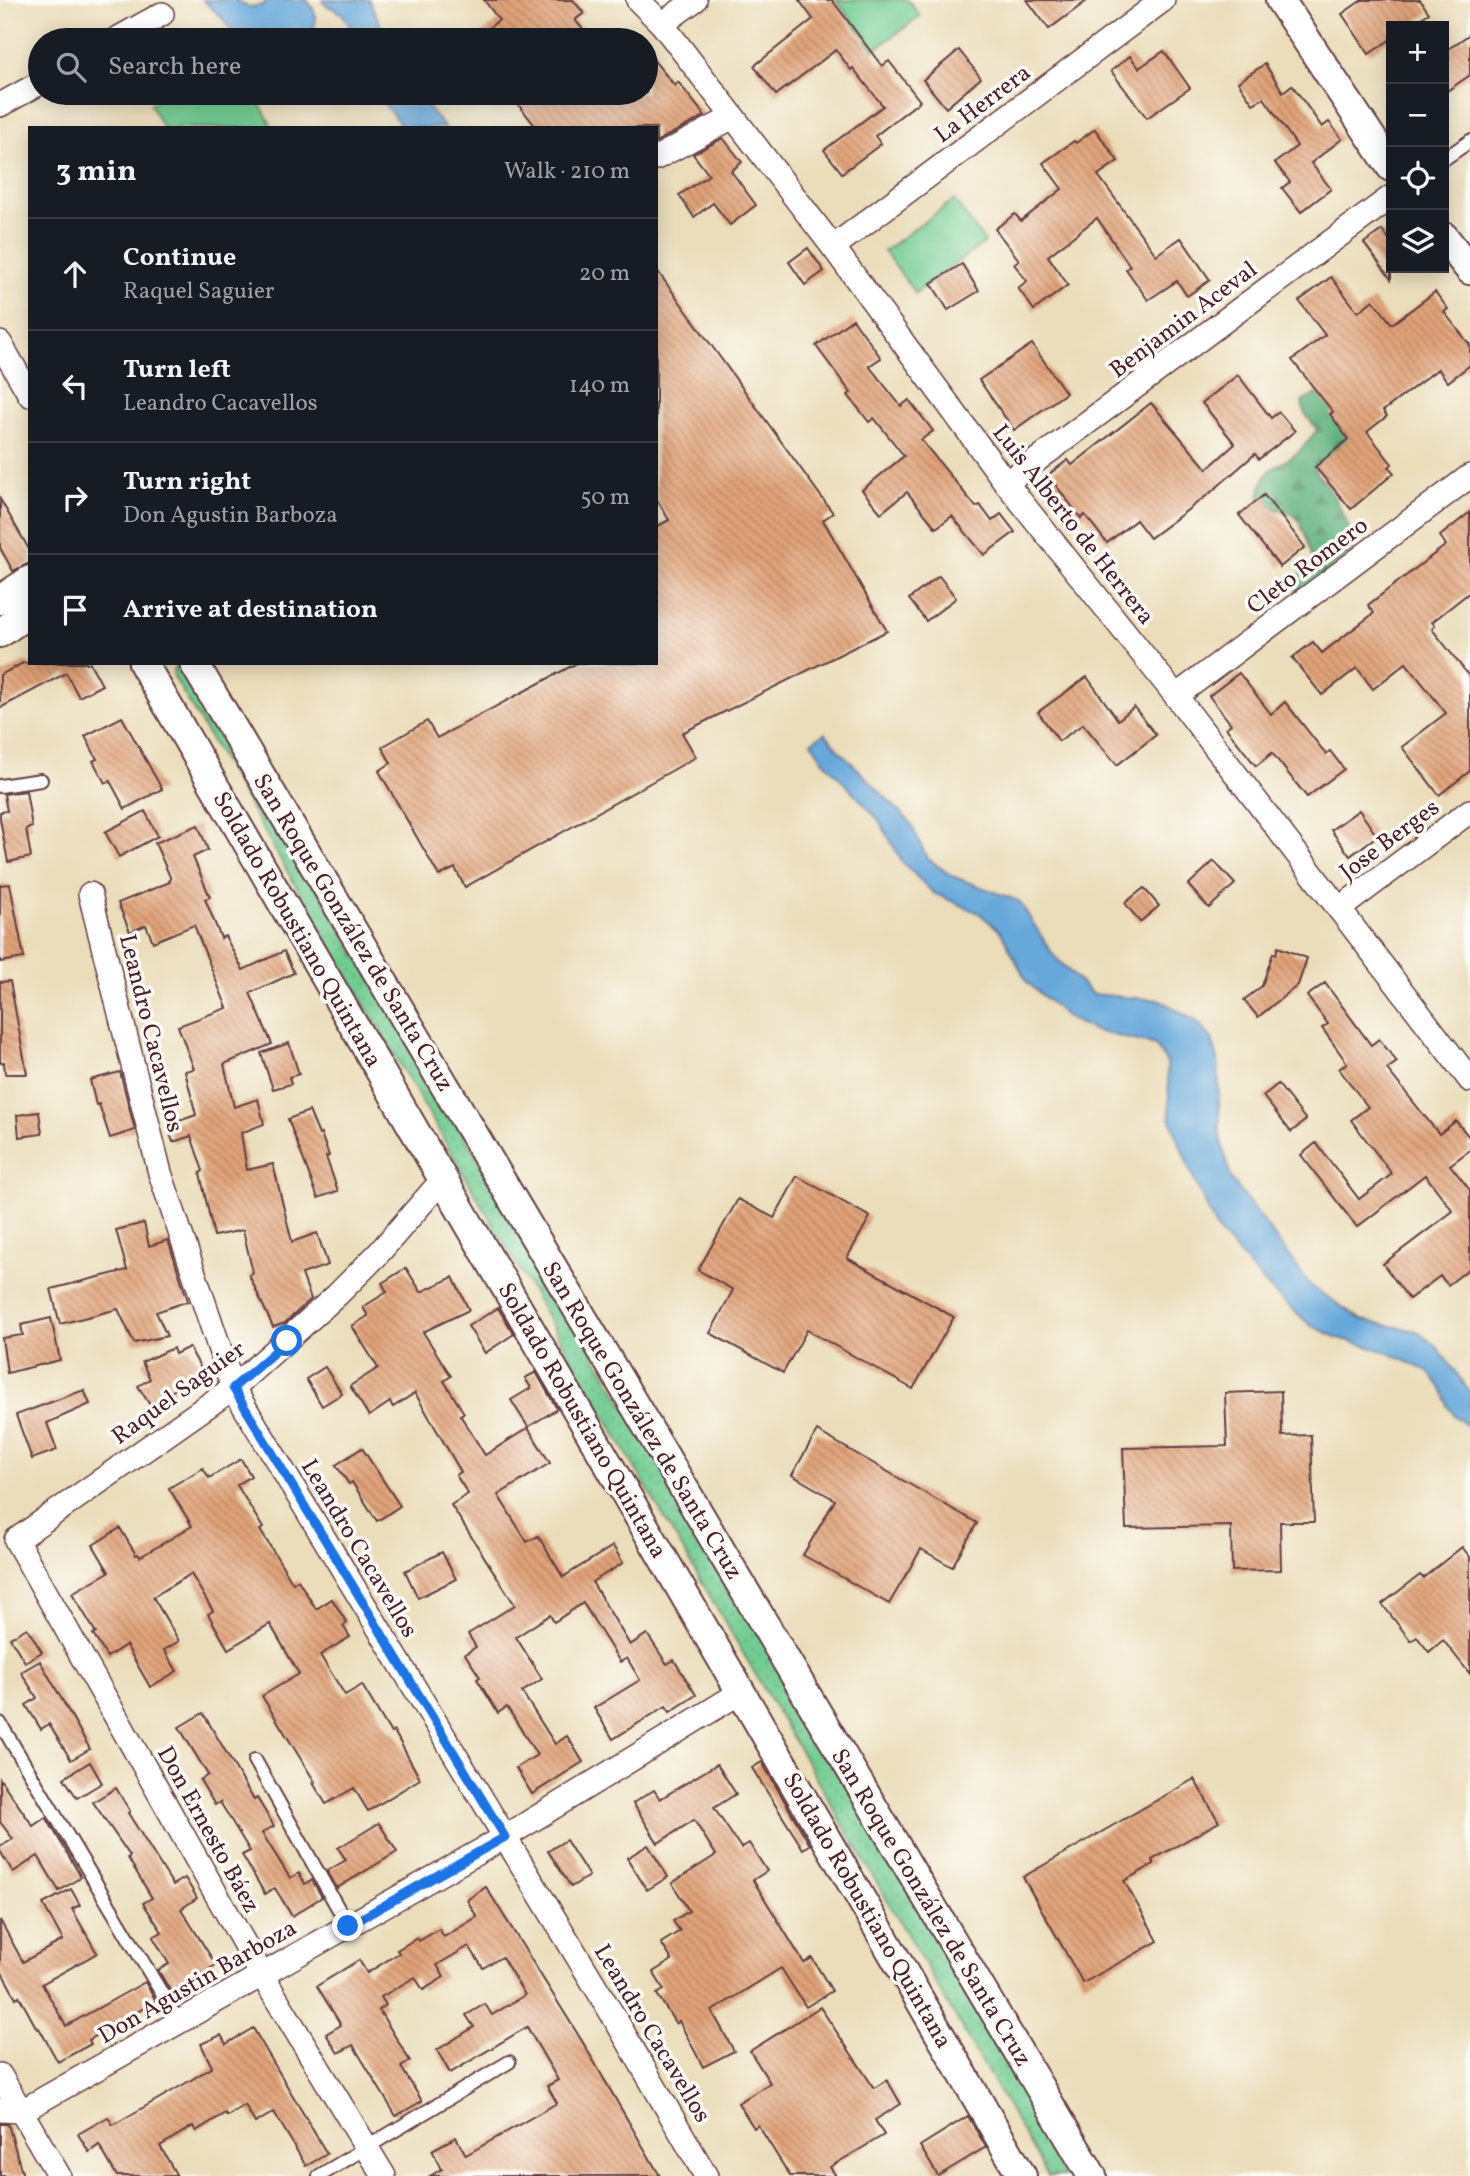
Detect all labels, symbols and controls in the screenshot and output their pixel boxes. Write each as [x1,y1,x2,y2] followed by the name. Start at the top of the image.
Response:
[1386,21,1449,273] map controls
[1386,21,1449,84] button: +
[28,28,658,105] search box
[52,48,90,86] icon: search
[108,49,241,85] text: Search here
[928,57,1039,152] street label: La Herrera
[1386,84,1449,147] button: −
[1386,147,1449,210] button: locate
[56,151,137,193] text: 3 min
[504,156,630,188] text: Walk · 210 m
[1386,210,1449,273] button: layers
[123,240,236,276] text: Continue
[1103,254,1265,387] street label: Benjamin Aceval
[56,255,94,293] icon: ahead
[579,258,630,290] text: 20 m
[123,276,274,308] text: Raquel Saguier
[123,352,231,388] text: Turn left
[56,367,94,405] icon: left
[569,370,630,402] text: 140 m
[123,388,318,420] text: Leandro Cacavellos
[983,418,1162,633] street label: Luis Alberto de Herrera
[123,464,251,500] text: Turn right
[56,479,94,517] icon: right
[581,482,630,514] text: 50 m
[123,500,338,532] text: Don Agustin Barboza
[1240,510,1376,624] street label: Cleto Romero
[56,591,94,629] icon: arrive
[123,592,378,628] text: Arrive at destination
[244,768,461,1098] street label: San Roque González de Santa Cruz
[203,786,389,1074] street label: Soldado Robustiano Quintana
[1333,792,1447,890] street label: Jose Berges
[109,931,191,1136] street label: Leandro Cacavellos
[533,1256,750,1586] street label: San Roque González de Santa Cruz
[488,1277,674,1565] street label: Soldado Robustiano Quintana
[271,1325,302,1356] route start
[105,1333,253,1454] street label: Raquel Saguier
[291,1453,425,1645] street label: Leandro Cacavellos
[147,1740,267,1920] street label: Don Ernesto Báez
[822,1743,1039,2073] street label: San Roque González de Santa Cruz
[773,1767,959,2055] street label: Soldado Robustiano Quintana
[332,1910,363,1941] route end
[93,1912,303,2053] street label: Don Agustin Barboza
[584,1938,718,2130] street label: Leandro Cacavellos

